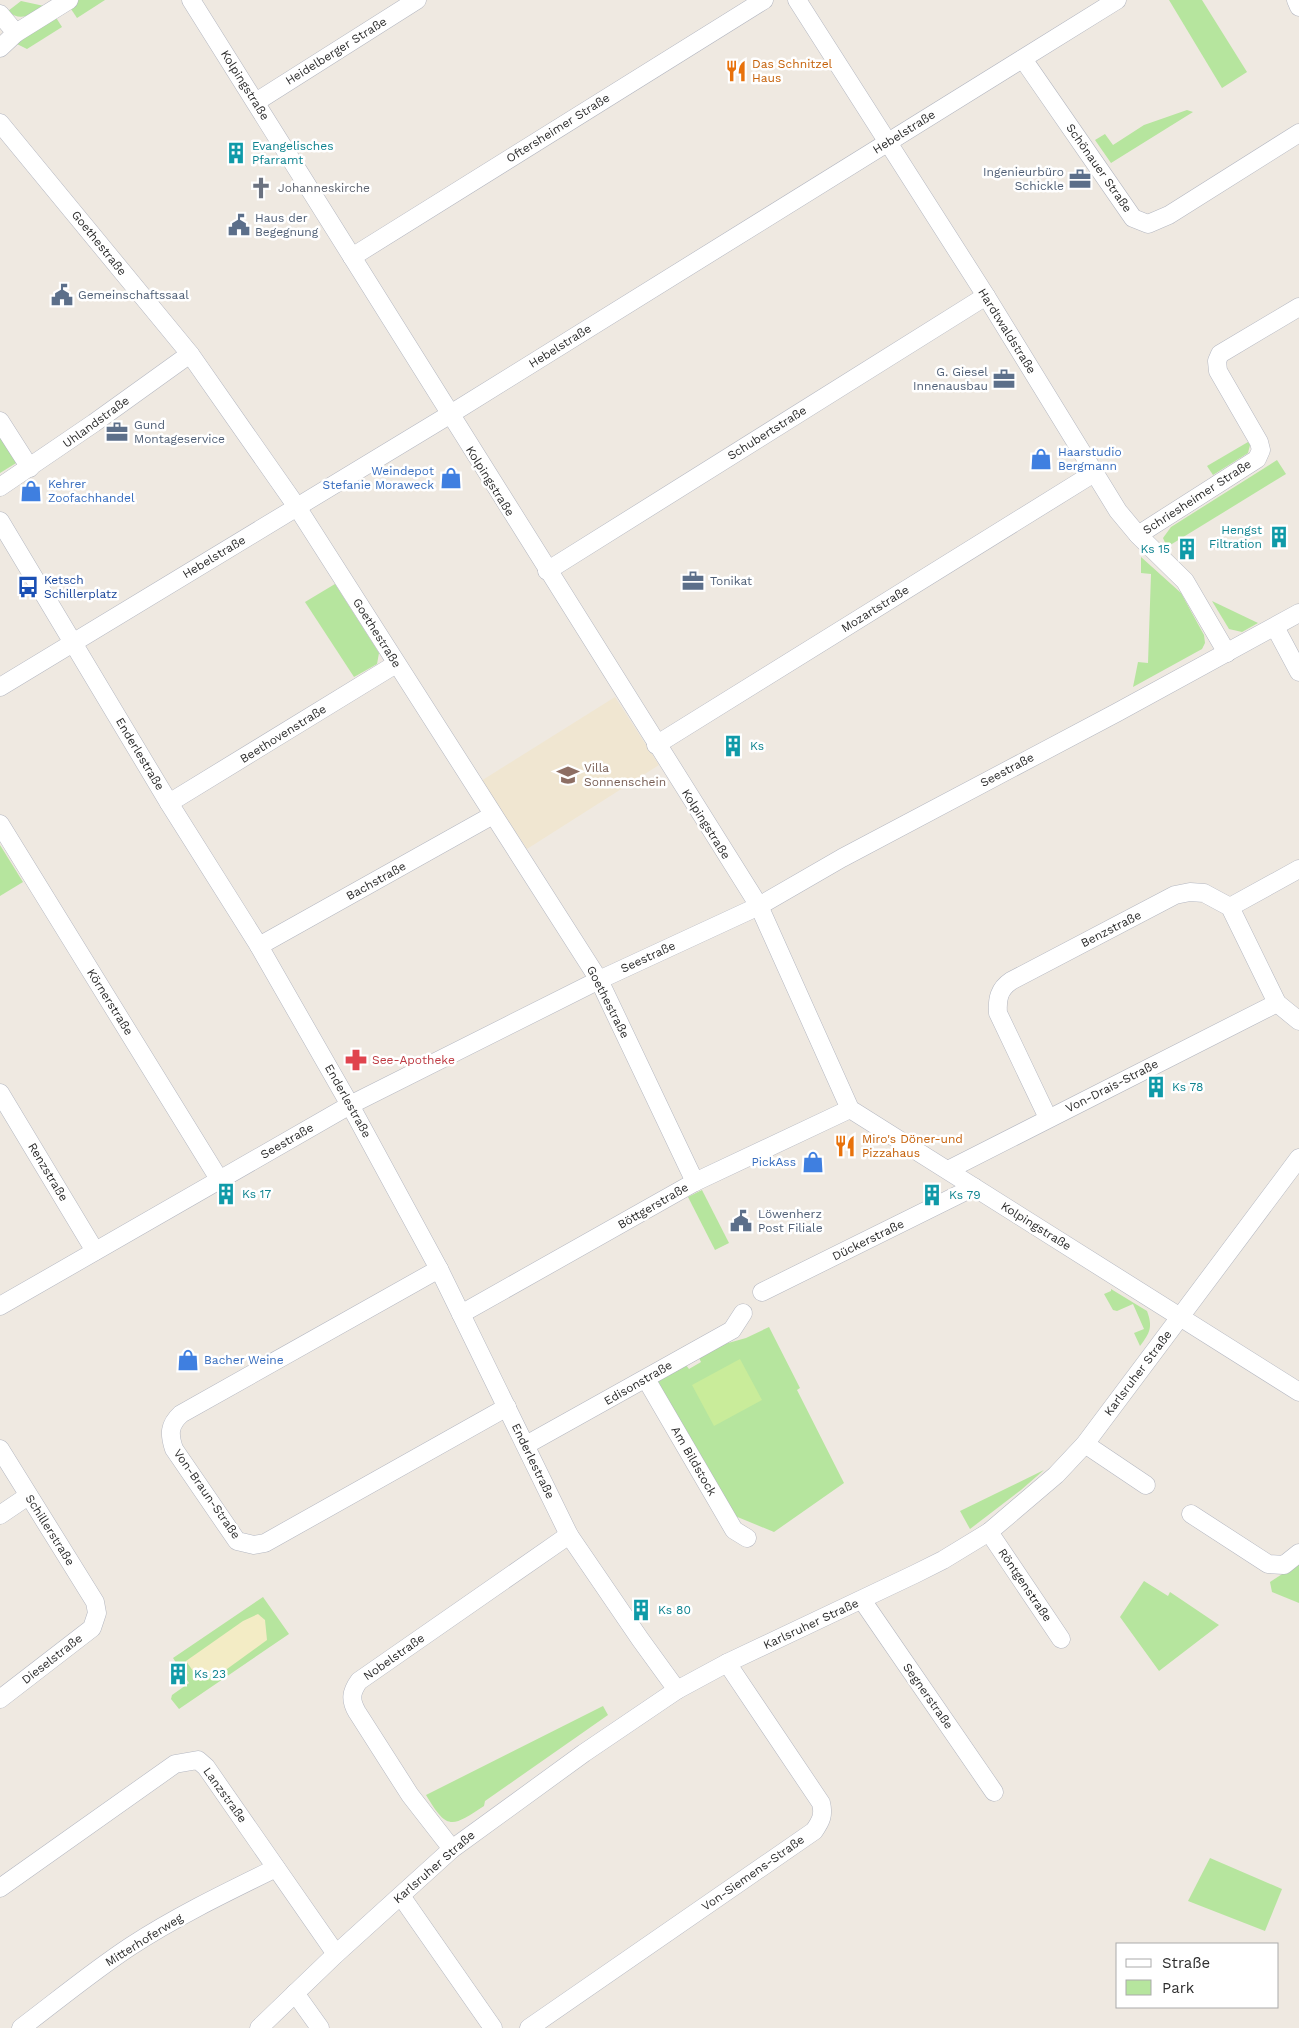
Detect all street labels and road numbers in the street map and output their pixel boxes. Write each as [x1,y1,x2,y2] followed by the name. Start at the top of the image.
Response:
[283,14,389,88] street label: Heidelberger Straße
[218,47,272,123] street label: Kolpingstraße
[504,90,612,166] street label: Oftersheimer Straße
[870,107,938,157] street label: Hebelstraße
[1063,121,1135,215] street label: Schönauer Straße
[69,208,129,278] street label: Goethestraße
[975,286,1039,376] street label: Hardtwaldstraße
[526,321,594,371] street label: Hebelstraße
[60,393,132,451] street label: Uhlandstraße
[725,403,809,463] street label: Schubertstraße
[463,443,517,519] street label: Kolpingstraße
[1140,457,1254,537] street label: Schriesheimer Straße
[180,533,248,581] street label: Hebelstraße
[839,583,912,635] street label: Mozartstraße
[350,596,404,670] street label: Goethestraße
[237,702,329,766] street label: Beethovenstraße
[113,715,167,793] street label: Enderlestraße
[978,750,1036,790] street label: Seestraße
[679,786,733,862] street label: Kolpingstraße
[344,859,408,903] street label: Bachstraße
[1079,908,1144,950] street label: Benzstraße
[618,938,678,976] street label: Seestraße
[584,964,632,1041] street label: Goethestraße
[84,966,136,1038] street label: Körnerstraße
[1063,1057,1161,1115] street label: Von-Drais-Straße
[322,1062,374,1140] street label: Enderlestraße
[258,1120,316,1162] street label: Seestraße
[25,1140,71,1204] street label: Renzstraße
[615,1180,691,1232] street label: Böttgerstraße
[998,1199,1074,1253] street label: Kolpingstraße
[830,1217,906,1263] street label: Dückerstraße
[1101,1327,1175,1418] street label: Karlsruher Straße
[601,1358,675,1408] street label: Edisonstraße
[509,1421,557,1501] street label: Enderlestraße
[669,1424,720,1498] street label: Am Bildstock
[171,1446,243,1542] street label: Von-Braun-Straße
[23,1492,77,1568] street label: Schillerstraße
[995,1546,1055,1624] street label: Röntgenstraße
[761,1596,861,1652] street label: Karlsruher Straße
[19,1631,85,1687] street label: Dieselstraße
[361,1631,427,1683] street label: Nobelstraße
[900,1660,956,1732] street label: Segnerstraße
[200,1765,250,1825] street label: Lanzstraße
[390,1828,478,1906] street label: Karlsruher Straße
[699,1832,807,1914] street label: Von-Siemens-Straße
[103,1910,186,1969] street label: Mitterhoferweg

